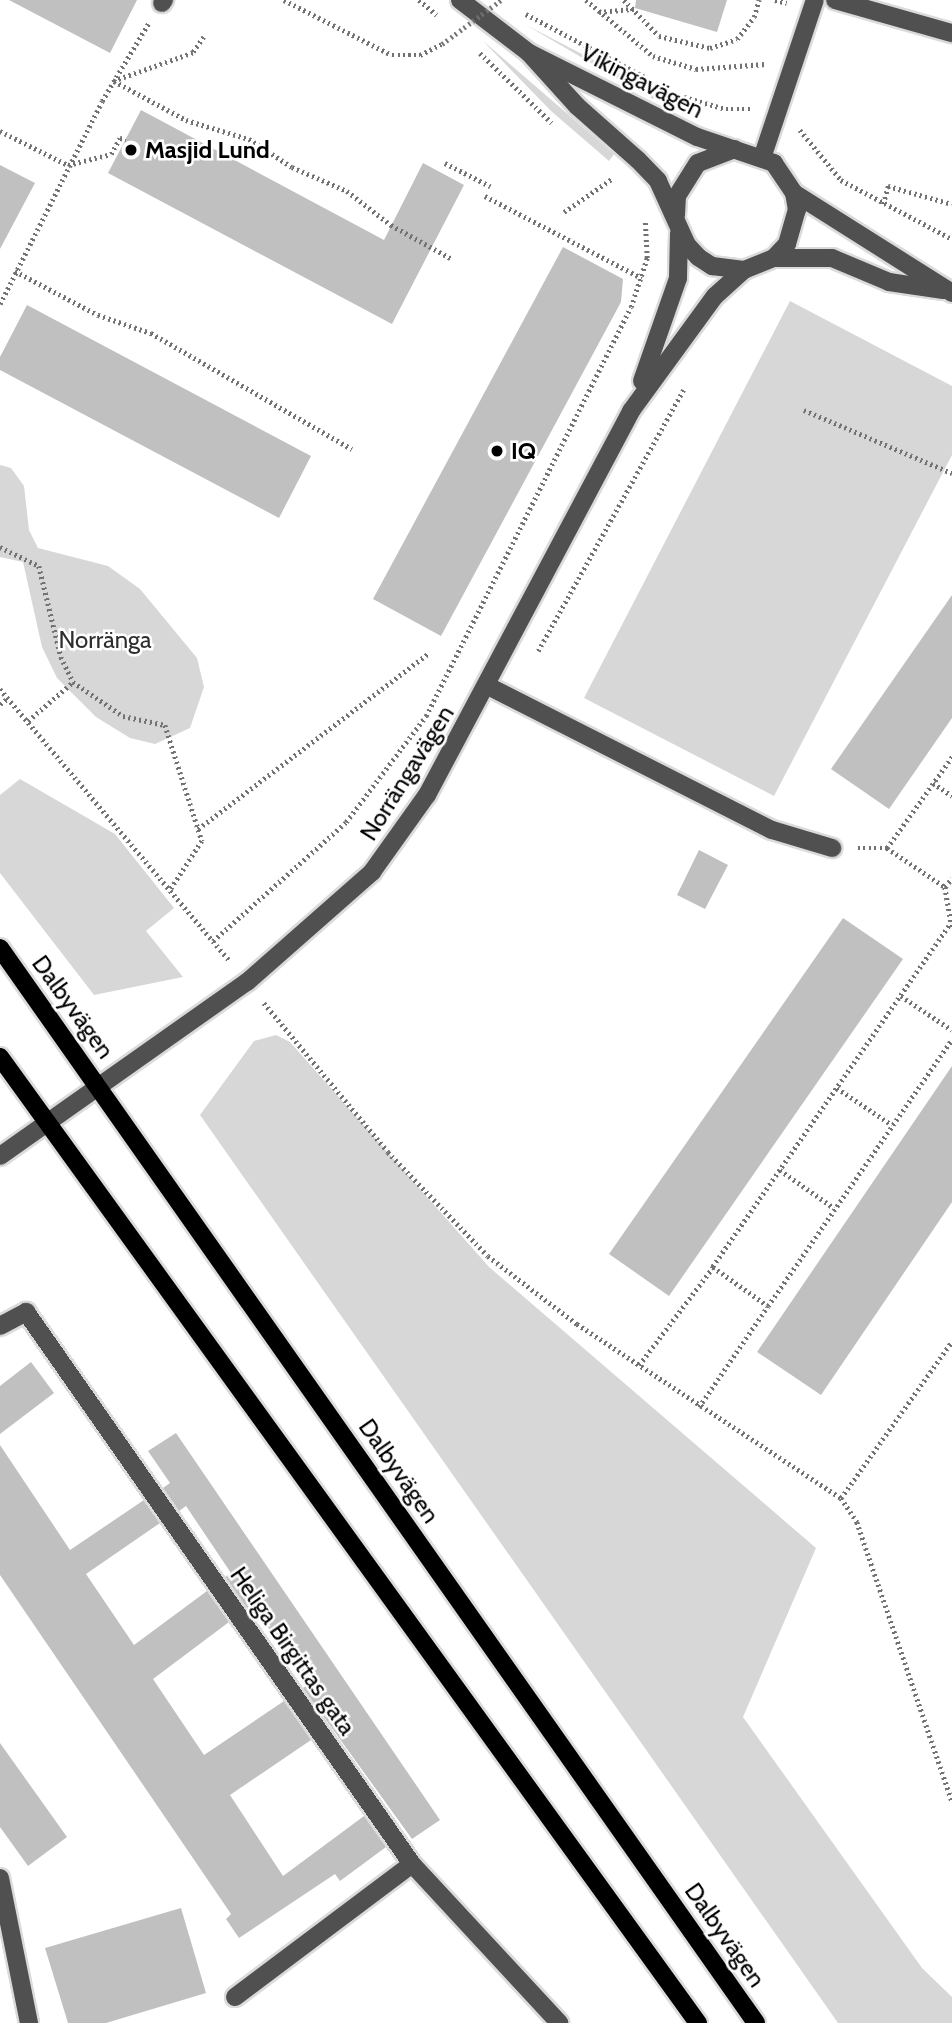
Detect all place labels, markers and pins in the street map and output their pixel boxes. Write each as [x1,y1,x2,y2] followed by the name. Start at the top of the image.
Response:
[145,136,270,164] place label: Masjid Lund
[123,142,139,158] marker: Masjid Lund
[511,437,536,465] place label: IQ
[489,443,505,459] marker: IQ

